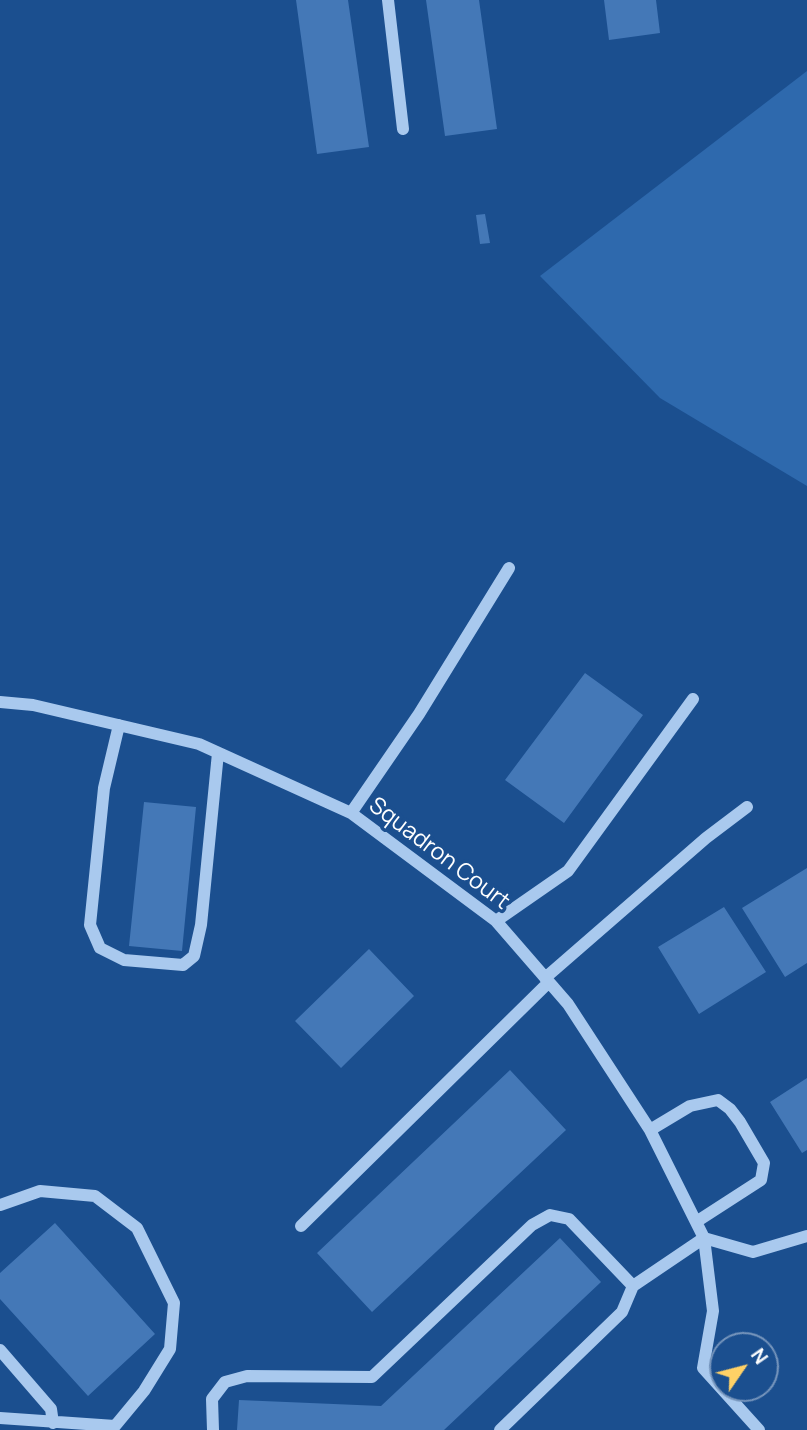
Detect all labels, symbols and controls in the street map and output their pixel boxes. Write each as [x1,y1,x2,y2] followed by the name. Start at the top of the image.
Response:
[363,792,515,916] street label: Squadron Court
[709,1332,779,1402] north arrow
[745,1343,774,1369] text: N

